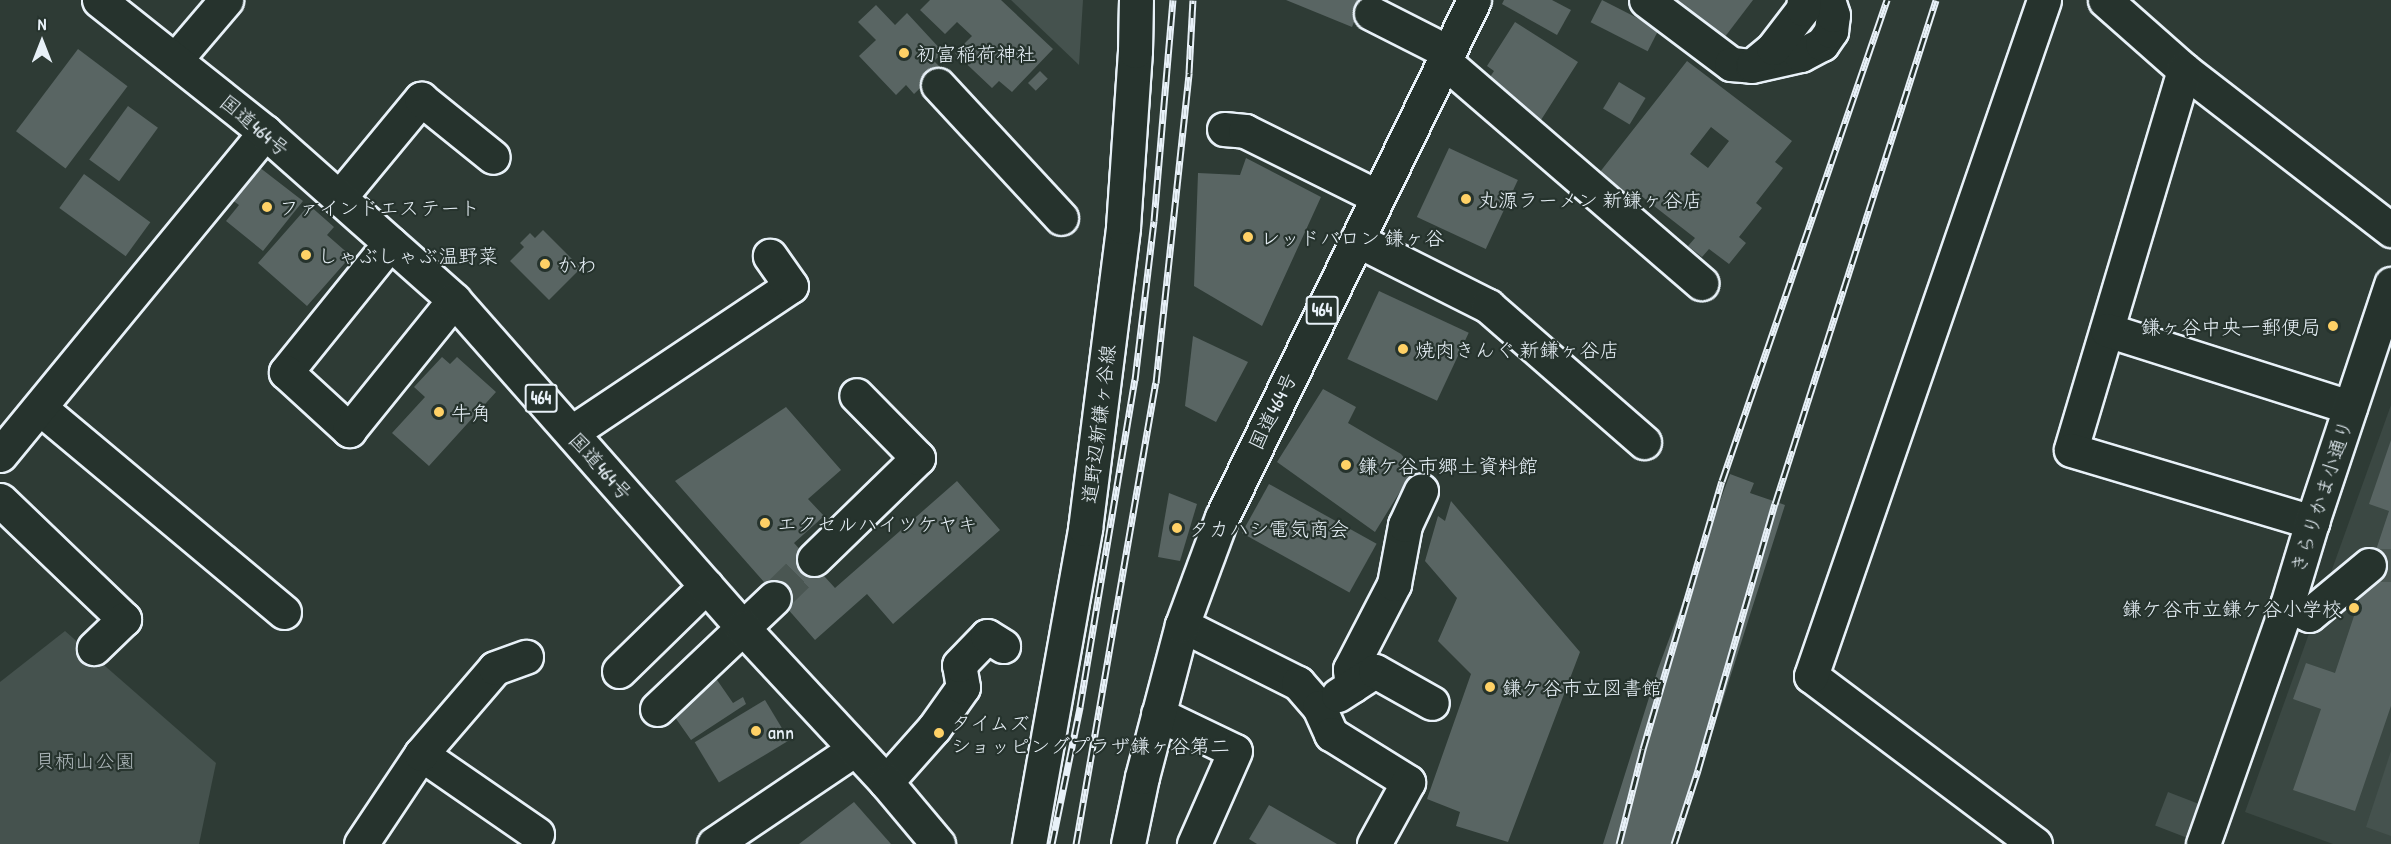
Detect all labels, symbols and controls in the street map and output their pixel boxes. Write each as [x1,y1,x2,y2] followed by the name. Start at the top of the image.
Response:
[12,12,72,72] north arrow
[38,13,46,35] text: N
[916,41,1036,65] place label: 初富稲荷神社
[897,46,911,60] marker: 初富稲荷神社
[216,89,294,161] street label: 国道464号
[1478,187,1703,211] place label: 丸源ラーメン 新鎌ヶ谷店
[1459,192,1473,206] marker: 丸源ラーメン 新鎌ヶ谷店
[279,195,479,219] place label: ファインドエステート
[260,200,274,214] marker: ファインドエステート
[1260,225,1445,249] place label: レッドバロン 鎌ヶ谷
[1241,230,1255,244] marker: レッドバロン 鎌ヶ谷
[318,243,498,267] place label: しゃぶしゃぶ温野菜
[299,248,313,262] marker: しゃぶしゃぶ温野菜
[557,252,597,276] place label: かわ
[538,257,552,271] marker: かわ
[1306,295,1338,325] road number: 464
[2141,314,2321,338] place label: 鎌ヶ谷中央一郵便局
[2326,319,2340,333] marker: 鎌ヶ谷中央一郵便局
[1415,337,1620,361] place label: 焼肉きんぐ 新鎌ヶ谷店
[1396,342,1410,356] marker: 焼肉きんぐ 新鎌ヶ谷店
[1076,343,1120,505] street label: 道野辺新鎌ヶ谷線
[1243,368,1301,454] street label: 国道464号
[524,383,558,413] road number: 464
[451,400,491,424] place label: 牛角
[432,405,446,419] marker: 牛角
[2285,416,2357,576] street label: きらりかま小通り
[564,427,638,505] street label: 国道464号
[1358,453,1538,477] place label: 鎌ケ谷市郷土資料館
[1339,458,1353,472] marker: 鎌ケ谷市郷土資料館
[777,511,977,535] place label: エクセルハイツケヤキ
[758,516,772,530] marker: エクセルハイツケヤキ
[1189,516,1349,540] place label: タカハシ電気商会
[1170,521,1184,535] marker: タカハシ電気商会
[2122,596,2342,620] place label: 鎌ケ谷市立鎌ケ谷小学校
[2347,601,2361,615] marker: 鎌ケ谷市立鎌ケ谷小学校
[1502,675,1662,699] place label: 鎌ケ谷市立図書館
[1483,680,1497,694] marker: 鎌ケ谷市立図書館
[951,710,1231,757] place label: タイムズ ショッピングプラザ鎌ヶ谷第二
[768,719,794,743] place label: ann
[749,724,763,738] marker: ann
[932,726,946,740] marker: タイムズ ショッピングプラザ鎌ヶ谷第二
[35,748,135,772] park label: 貝柄山公園

